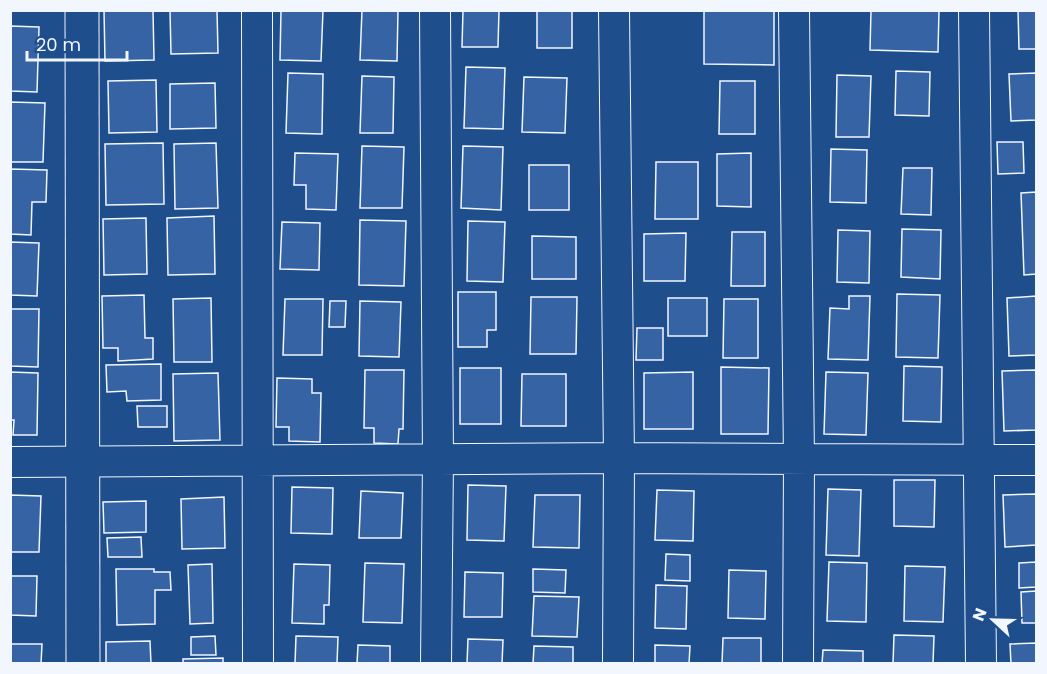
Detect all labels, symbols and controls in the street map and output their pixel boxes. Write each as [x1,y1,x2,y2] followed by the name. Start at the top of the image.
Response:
[27,24,128,62] scale bar
[36,32,81,57] text: 20 m
[963,590,1023,650] north arrow
[967,605,992,624] text: N

